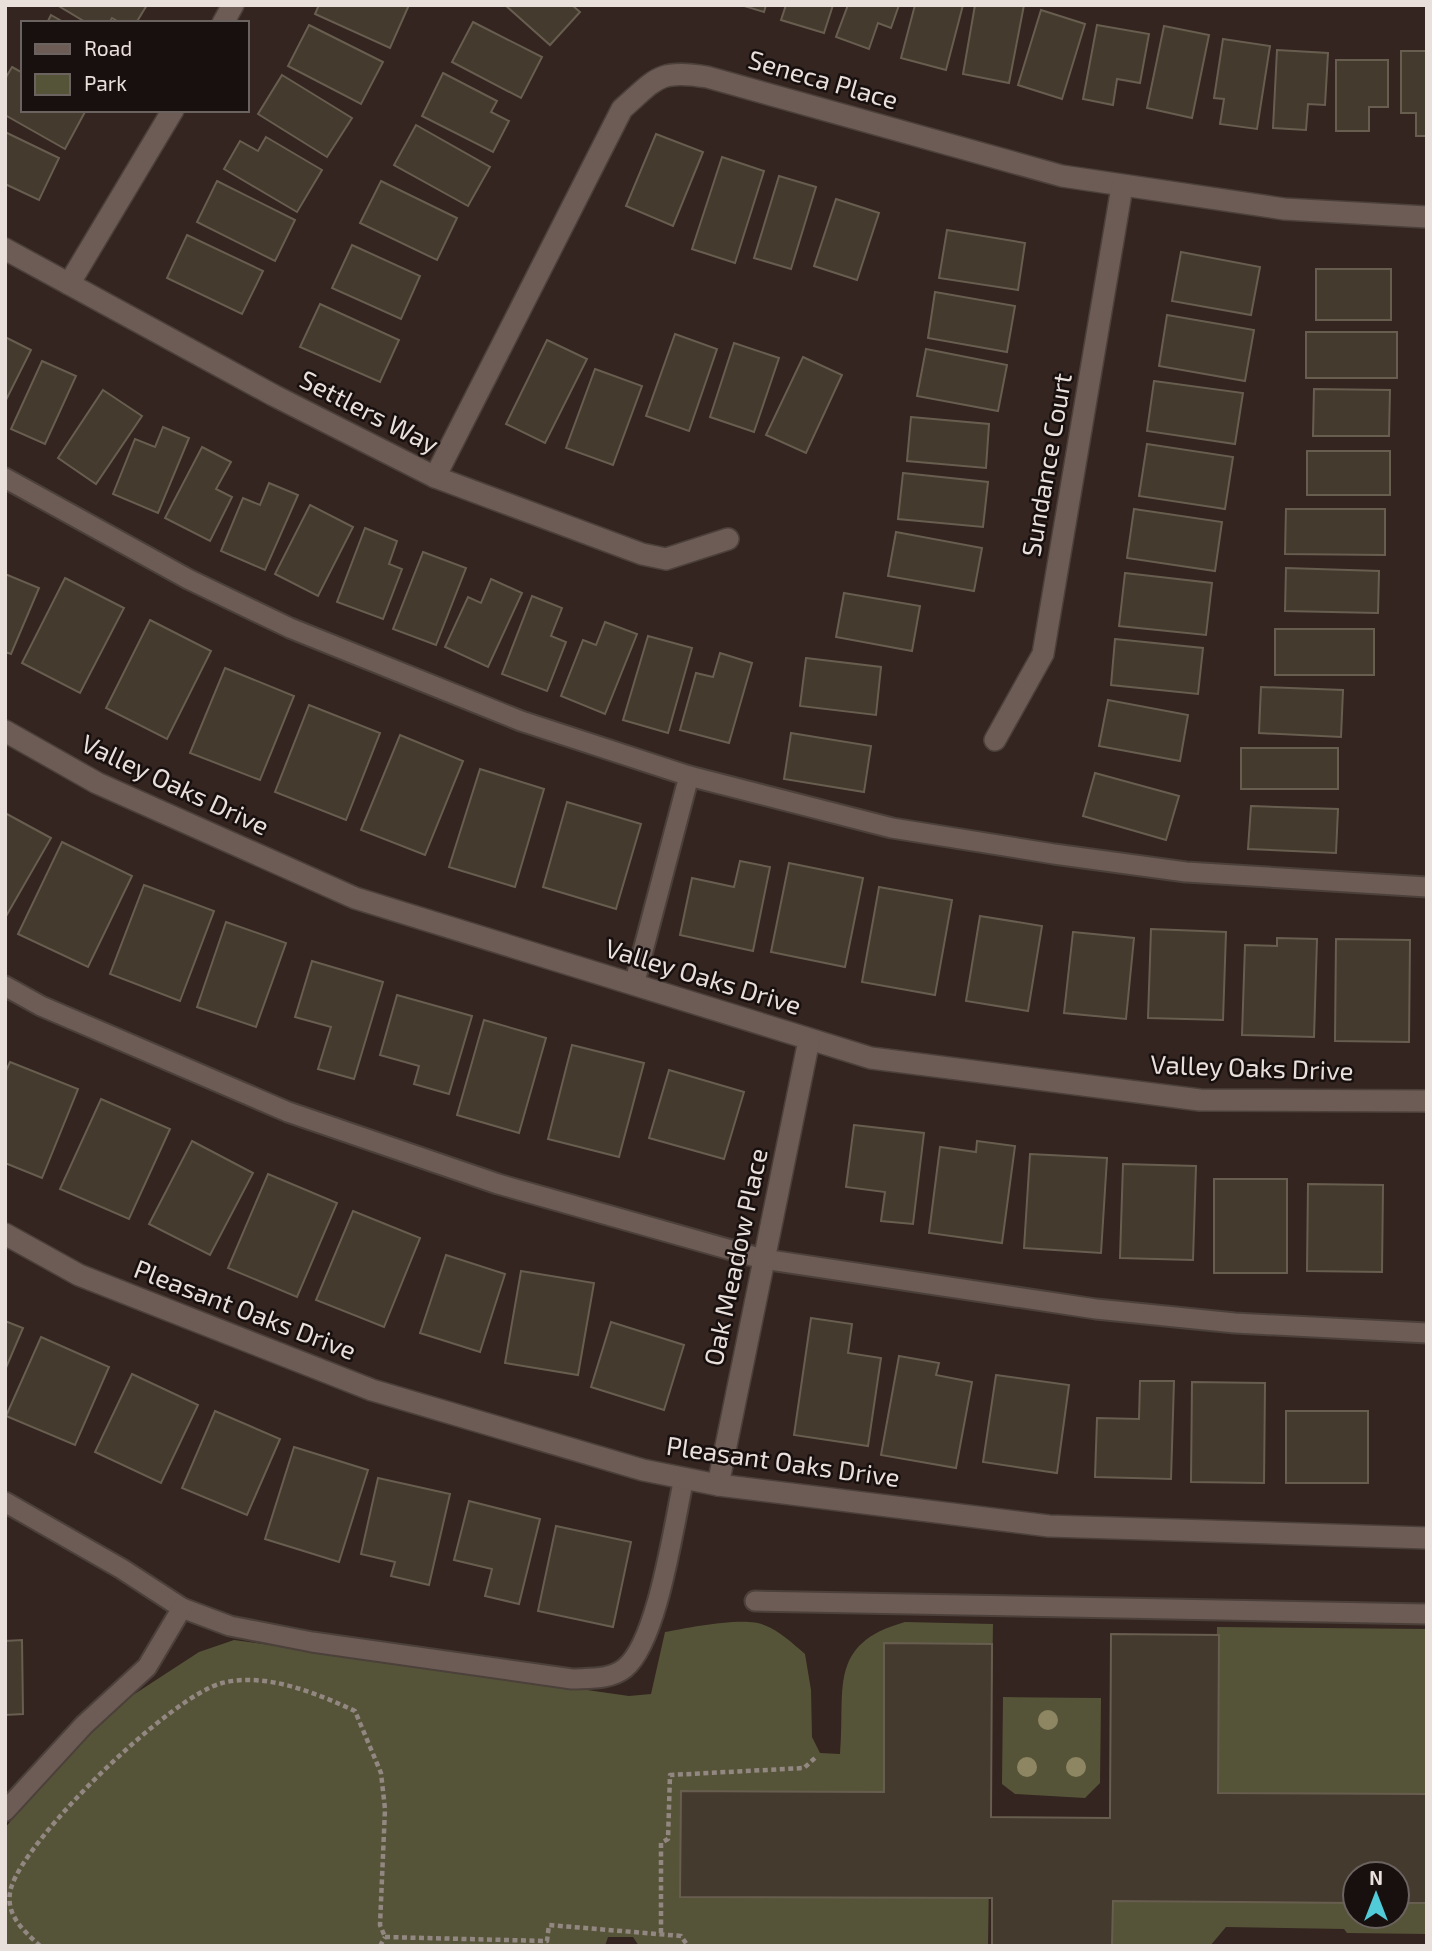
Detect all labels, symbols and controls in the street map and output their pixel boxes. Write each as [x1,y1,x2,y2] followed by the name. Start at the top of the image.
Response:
[21,21,248,112] legend
[84,35,132,60] text: Road
[745,42,902,115] street label: Seneca Place
[84,70,127,95] text: Park
[295,362,444,459] street label: Settlers Way
[1014,370,1077,559] street label: Sundance Court
[77,727,274,841] street label: Valley Oaks Drive
[602,931,805,1020] street label: Valley Oaks Drive
[1150,1047,1354,1086] street label: Valley Oaks Drive
[696,1145,773,1368] street label: Oak Meadow Place
[130,1252,361,1365] street label: Pleasant Oaks Drive
[665,1429,902,1492] street label: Pleasant Oaks Drive
[1341,1860,1411,1930] north arrow
[1369,1866,1383,1889] text: N

